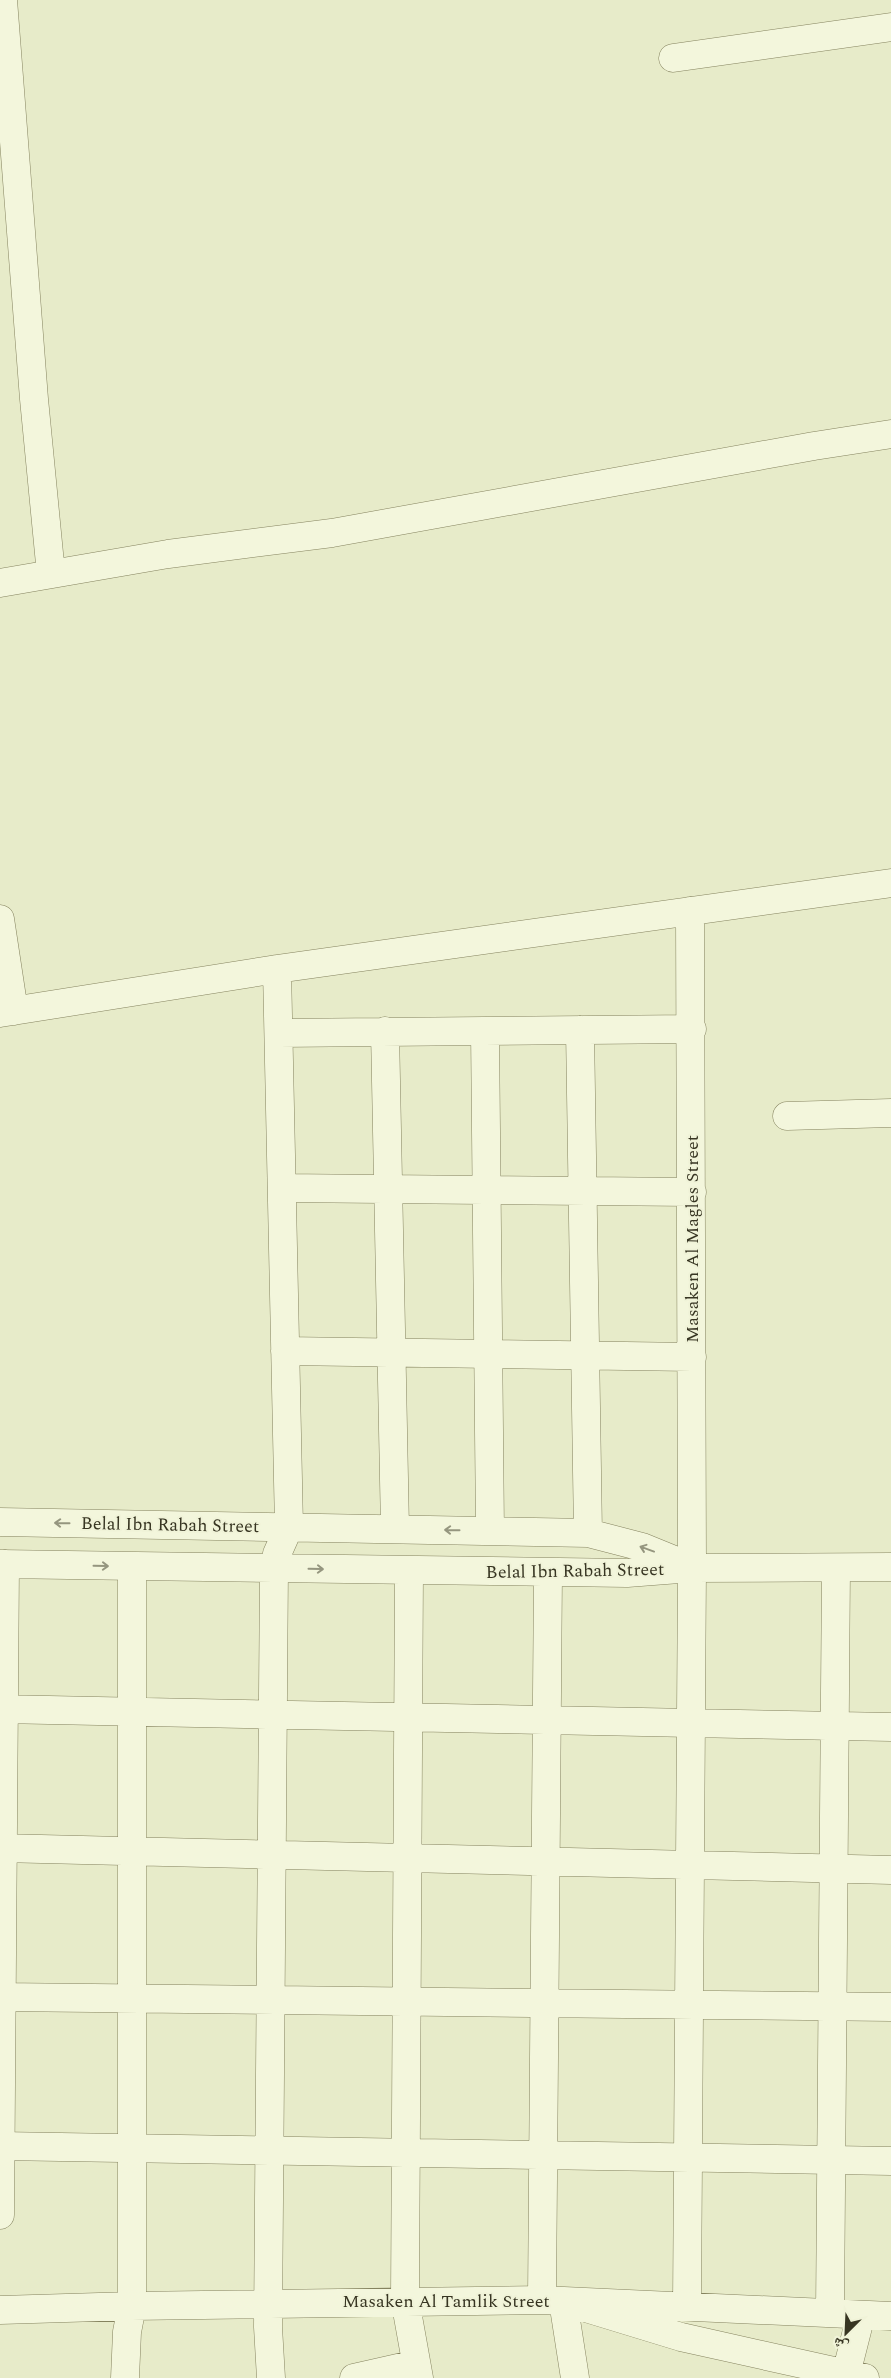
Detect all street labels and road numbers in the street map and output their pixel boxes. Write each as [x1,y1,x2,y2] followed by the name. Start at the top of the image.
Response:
[679,1135,706,1343] street label: Masaken Al Magles Street
[81,1510,259,1540] street label: Belal Ibn Rabah Street
[486,1556,664,1586] street label: Belal Ibn Rabah Street
[342,2288,550,2315] street label: Masaken Al Tamlik Street

